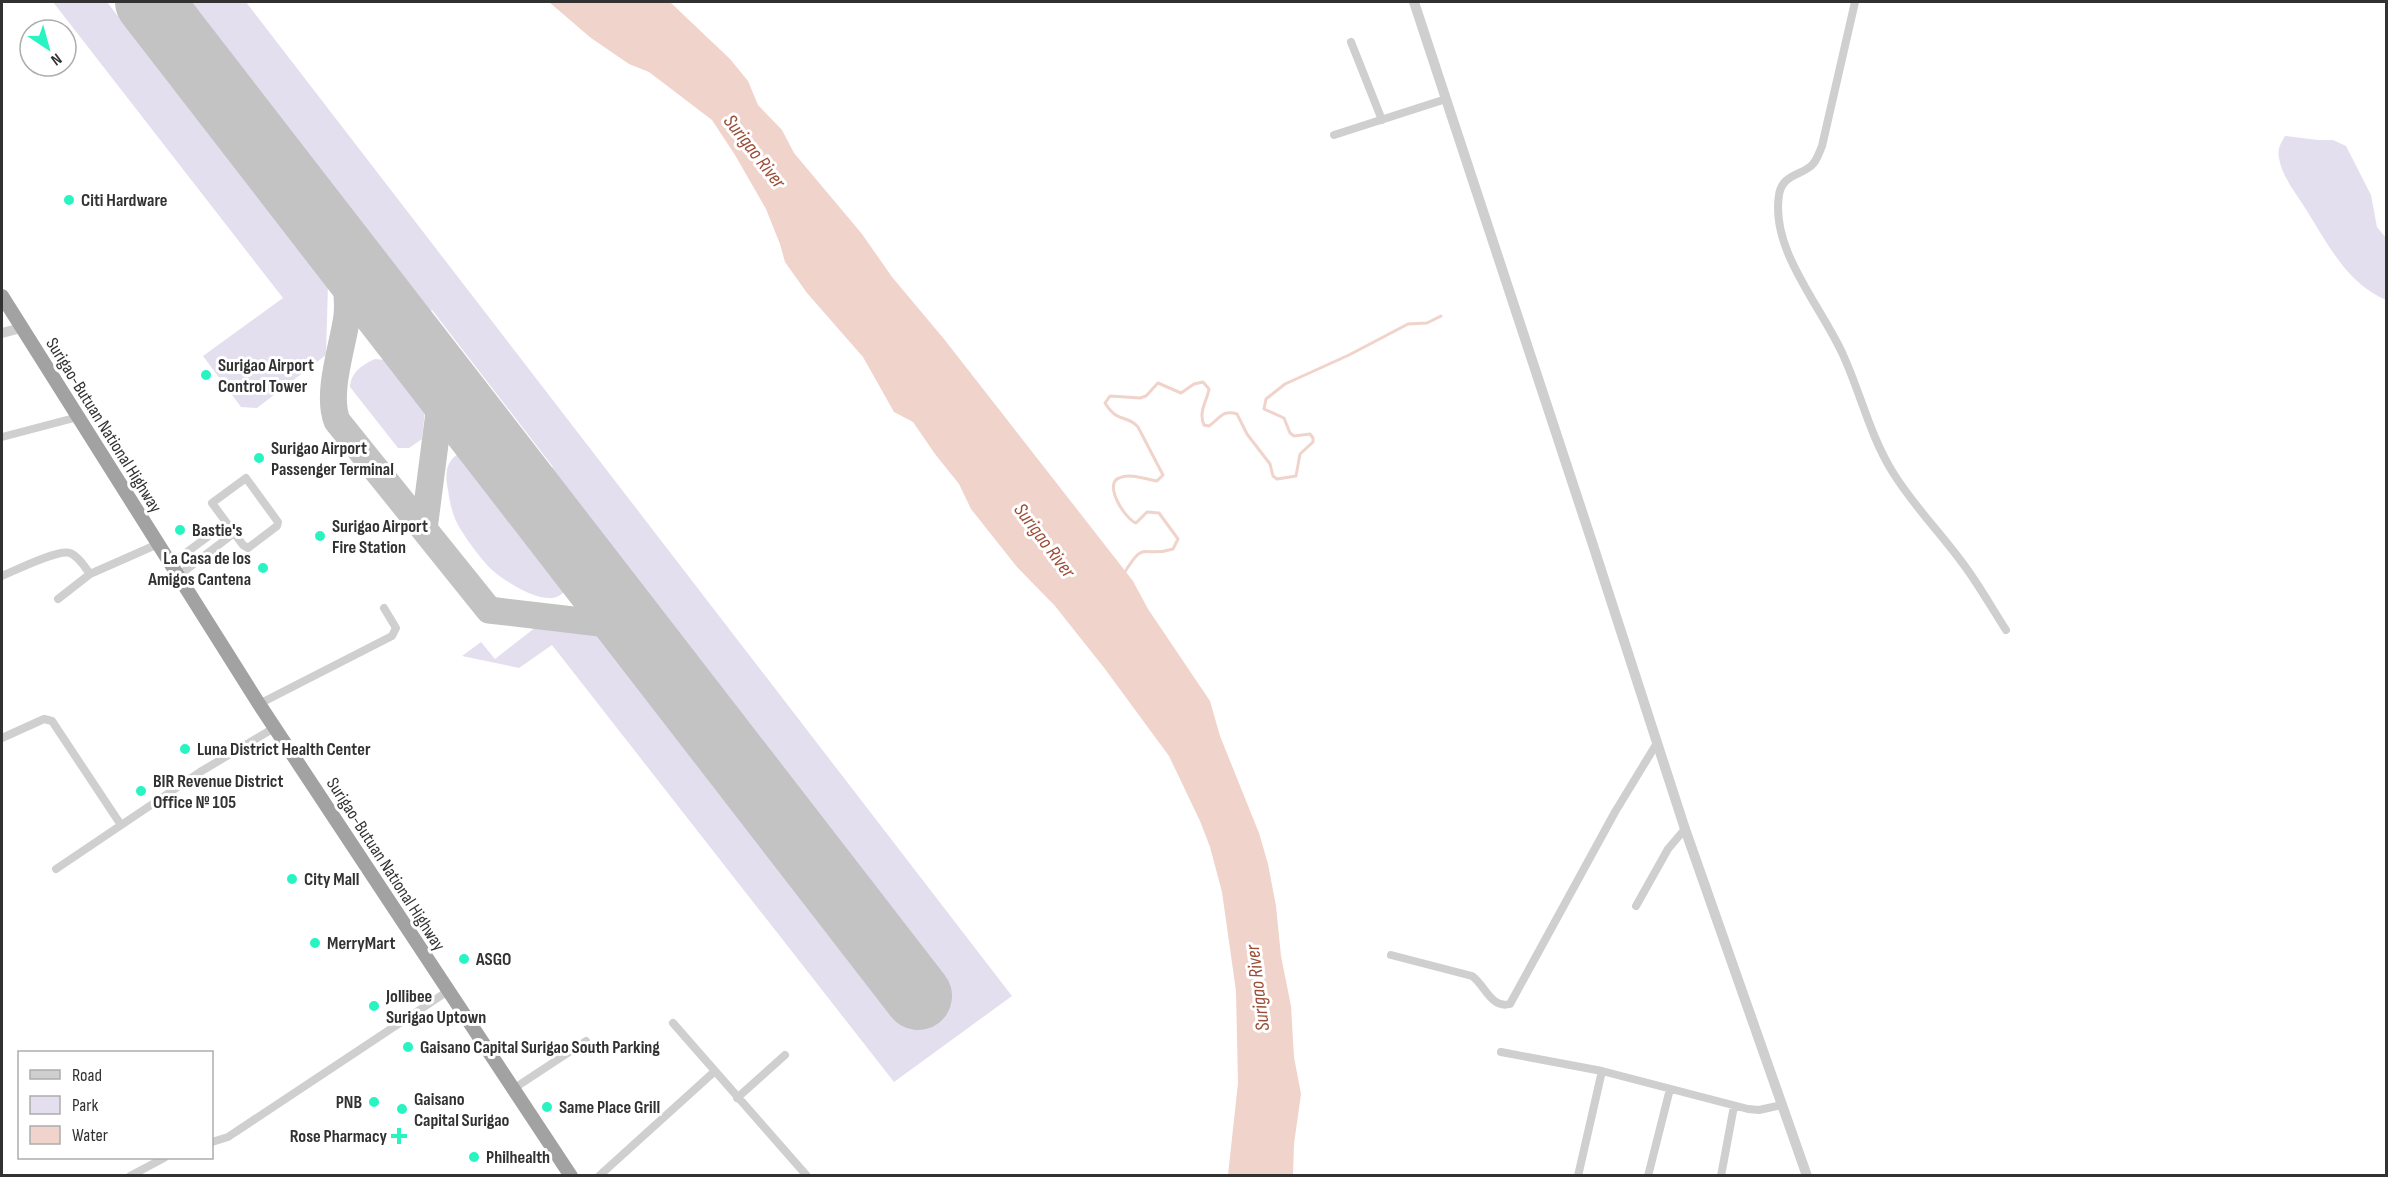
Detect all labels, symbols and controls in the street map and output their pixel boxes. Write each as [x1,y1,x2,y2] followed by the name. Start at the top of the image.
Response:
[18,18,78,78] north arrow
[47,49,65,69] text: N
[718,110,791,194] water label: Surigao River
[81,190,168,211] place label: Citi Hardware
[62,193,76,207] marker: Citi Hardware
[41,334,166,517] street label: Surigao-Butuan National Highway
[218,355,314,397] place label: Surigao Airport Control Tower
[199,368,213,382] marker: Surigao Airport Control Tower
[271,438,394,480] place label: Surigao Airport Passenger Terminal
[252,451,266,465] marker: Surigao Airport Passenger Terminal
[1009,499,1081,584] water label: Surigao River
[332,516,428,558] place label: Surigao Airport Fire Station
[192,520,242,541] place label: Bastie's
[173,523,187,537] marker: Bastie's
[313,529,327,543] marker: Surigao Airport Fire Station
[147,548,251,590] place label: La Casa de los Amigos Cantena
[256,561,270,575] marker: La Casa de los Amigos Cantena
[197,739,371,760] place label: Luna District Health Center
[178,742,192,756] marker: Luna District Health Center
[153,771,283,813] place label: BIR Revenue District Office № 105
[322,774,449,955] street label: Surigao-Butuan National Highway
[134,784,148,798] marker: BIR Revenue District Office № 105
[304,869,359,890] place label: City Mall
[285,872,299,886] marker: City Mall
[327,933,395,954] place label: MerryMart
[308,936,322,950] marker: MerryMart
[1241,942,1275,1032] water label: Surigao River
[475,949,511,970] place label: ASGO
[457,952,471,966] marker: ASGO
[385,986,486,1028] place label: Jollibee Surigao Uptown
[367,999,381,1013] marker: Jollibee Surigao Uptown
[420,1037,660,1058] place label: Gaisano Capital Surigao South Parking
[401,1040,415,1054] marker: Gaisano Capital Surigao South Parking
[18,1051,213,1159] legend
[72,1065,102,1086] text: Road
[414,1089,510,1131] place label: Gaisano Capital Surigao
[336,1092,362,1113] place label: PNB
[72,1095,98,1116] text: Park
[367,1095,381,1109] marker: PNB
[559,1097,660,1118] place label: Same Place Grill
[540,1100,554,1114] marker: Same Place Grill
[395,1102,409,1116] marker: Gaisano Capital Surigao
[72,1125,108,1146] text: Water
[290,1126,388,1147] place label: Rose Pharmacy
[392,1129,406,1143] marker: Rose Pharmacy
[486,1147,550,1168] place label: Philhealth
[467,1150,481,1164] marker: Philhealth

